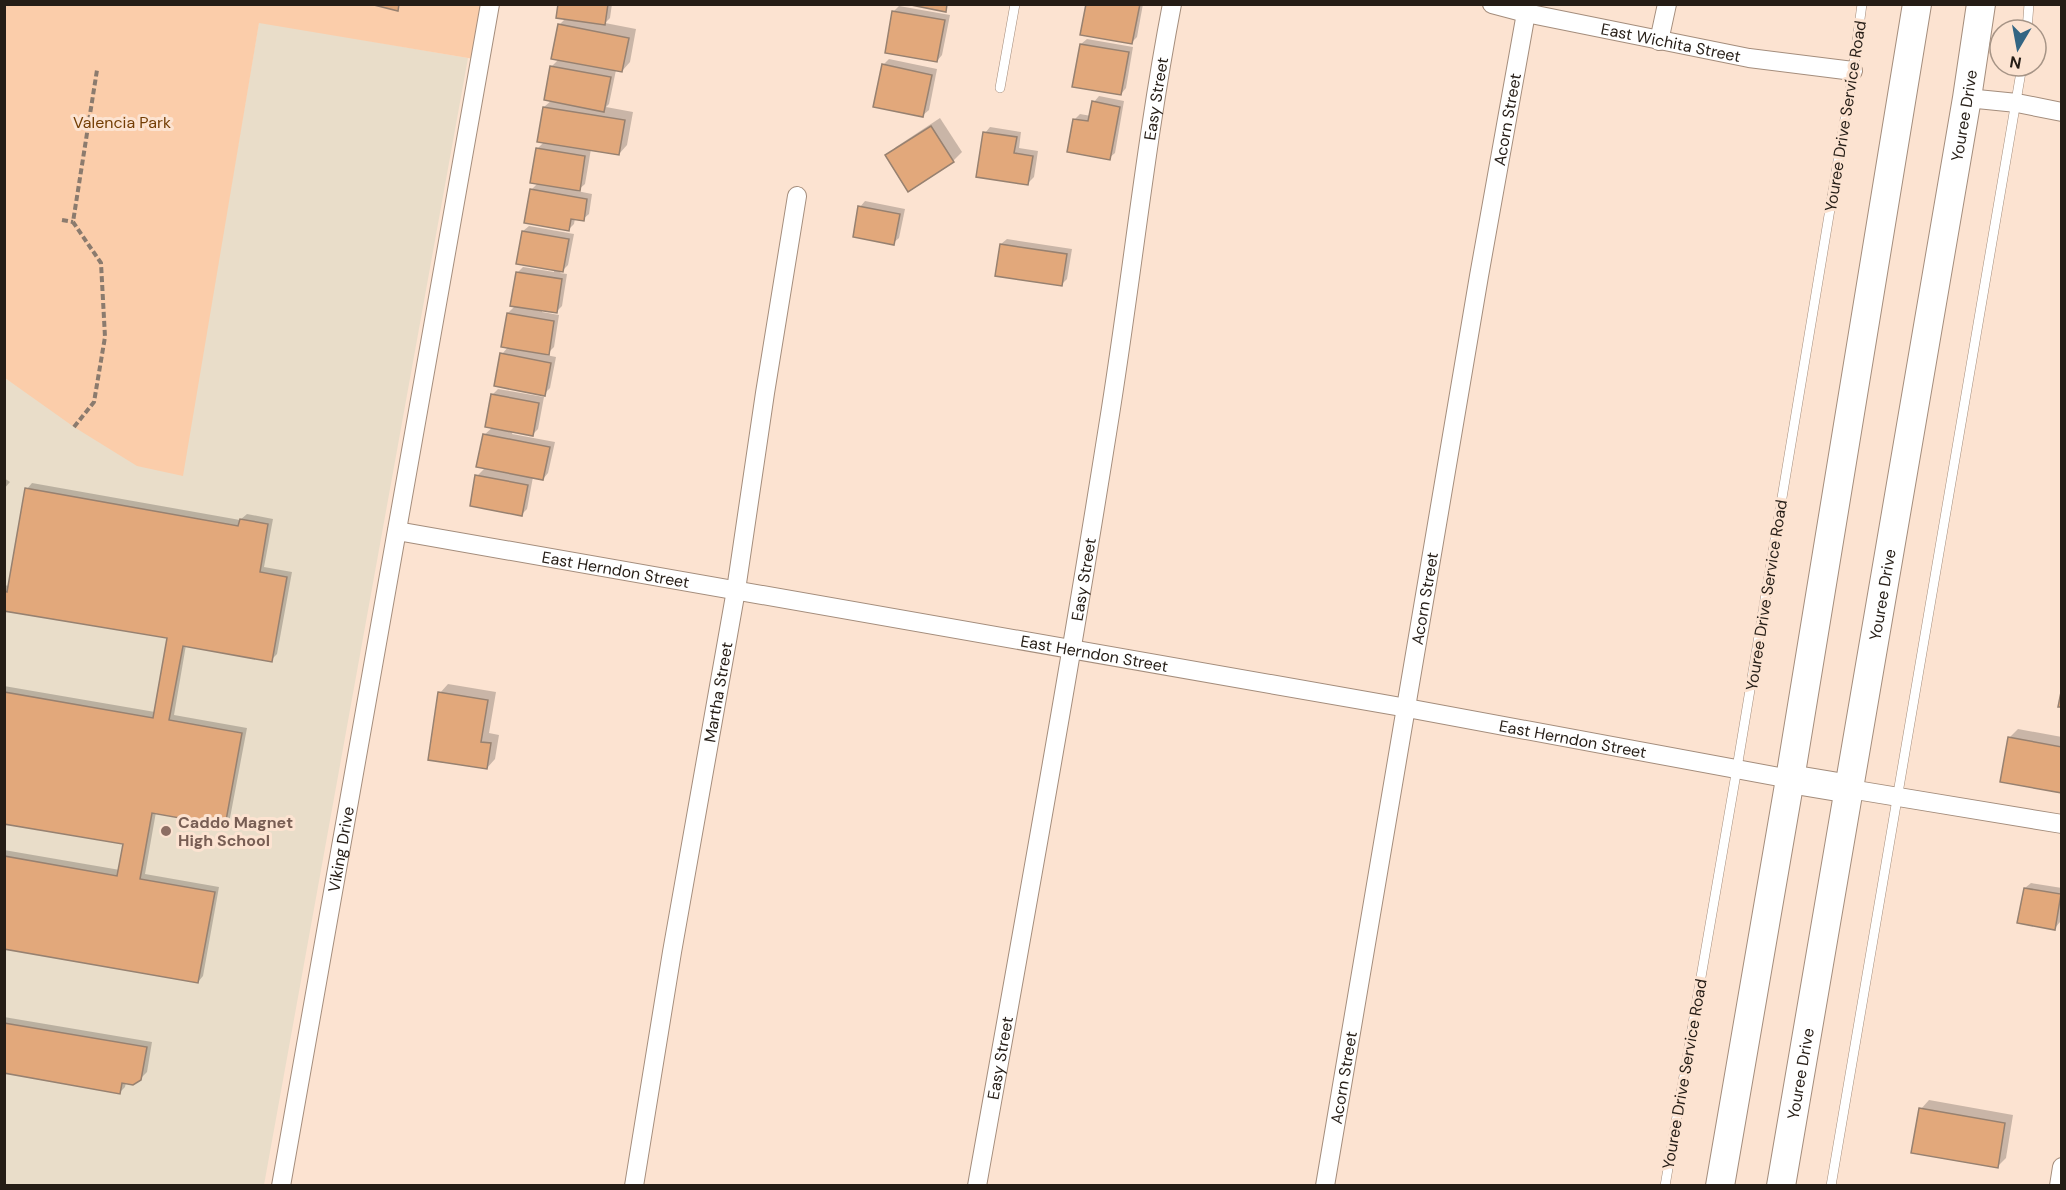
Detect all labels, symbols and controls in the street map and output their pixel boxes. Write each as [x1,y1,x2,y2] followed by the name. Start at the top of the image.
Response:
[1599,18,1743,67] street label: East Wichita Street
[1988,18,2048,78] north arrow
[1820,19,1871,213] street label: Youree Drive Service Road
[2008,51,2023,74] text: N
[1139,56,1173,142] street label: Easy Street
[1946,68,1982,163] street label: Youree Drive
[1489,72,1526,167] street label: Acorn Street
[73,112,171,133] park label: Valencia Park
[1741,498,1792,692] street label: Youree Drive Service Road
[1066,536,1101,623] street label: Easy Street
[540,547,691,593] street label: East Herndon Street
[1864,547,1901,642] street label: Youree Drive
[1407,551,1443,646] street label: Acorn Street
[1019,630,1170,677] street label: East Herndon Street
[699,640,738,744] street label: Martha Street
[1497,715,1648,763] street label: East Herndon Street
[323,805,359,894] street label: Viking Drive
[178,812,293,851] place label: Caddo Magnet High School
[159,824,173,838] marker: Caddo Magnet High School
[1657,977,1712,1171] street label: Youree Drive Service Road
[983,1015,1018,1101] street label: Easy Street
[1783,1026,1819,1121] street label: Youree Drive
[1326,1030,1362,1126] street label: Acorn Street

